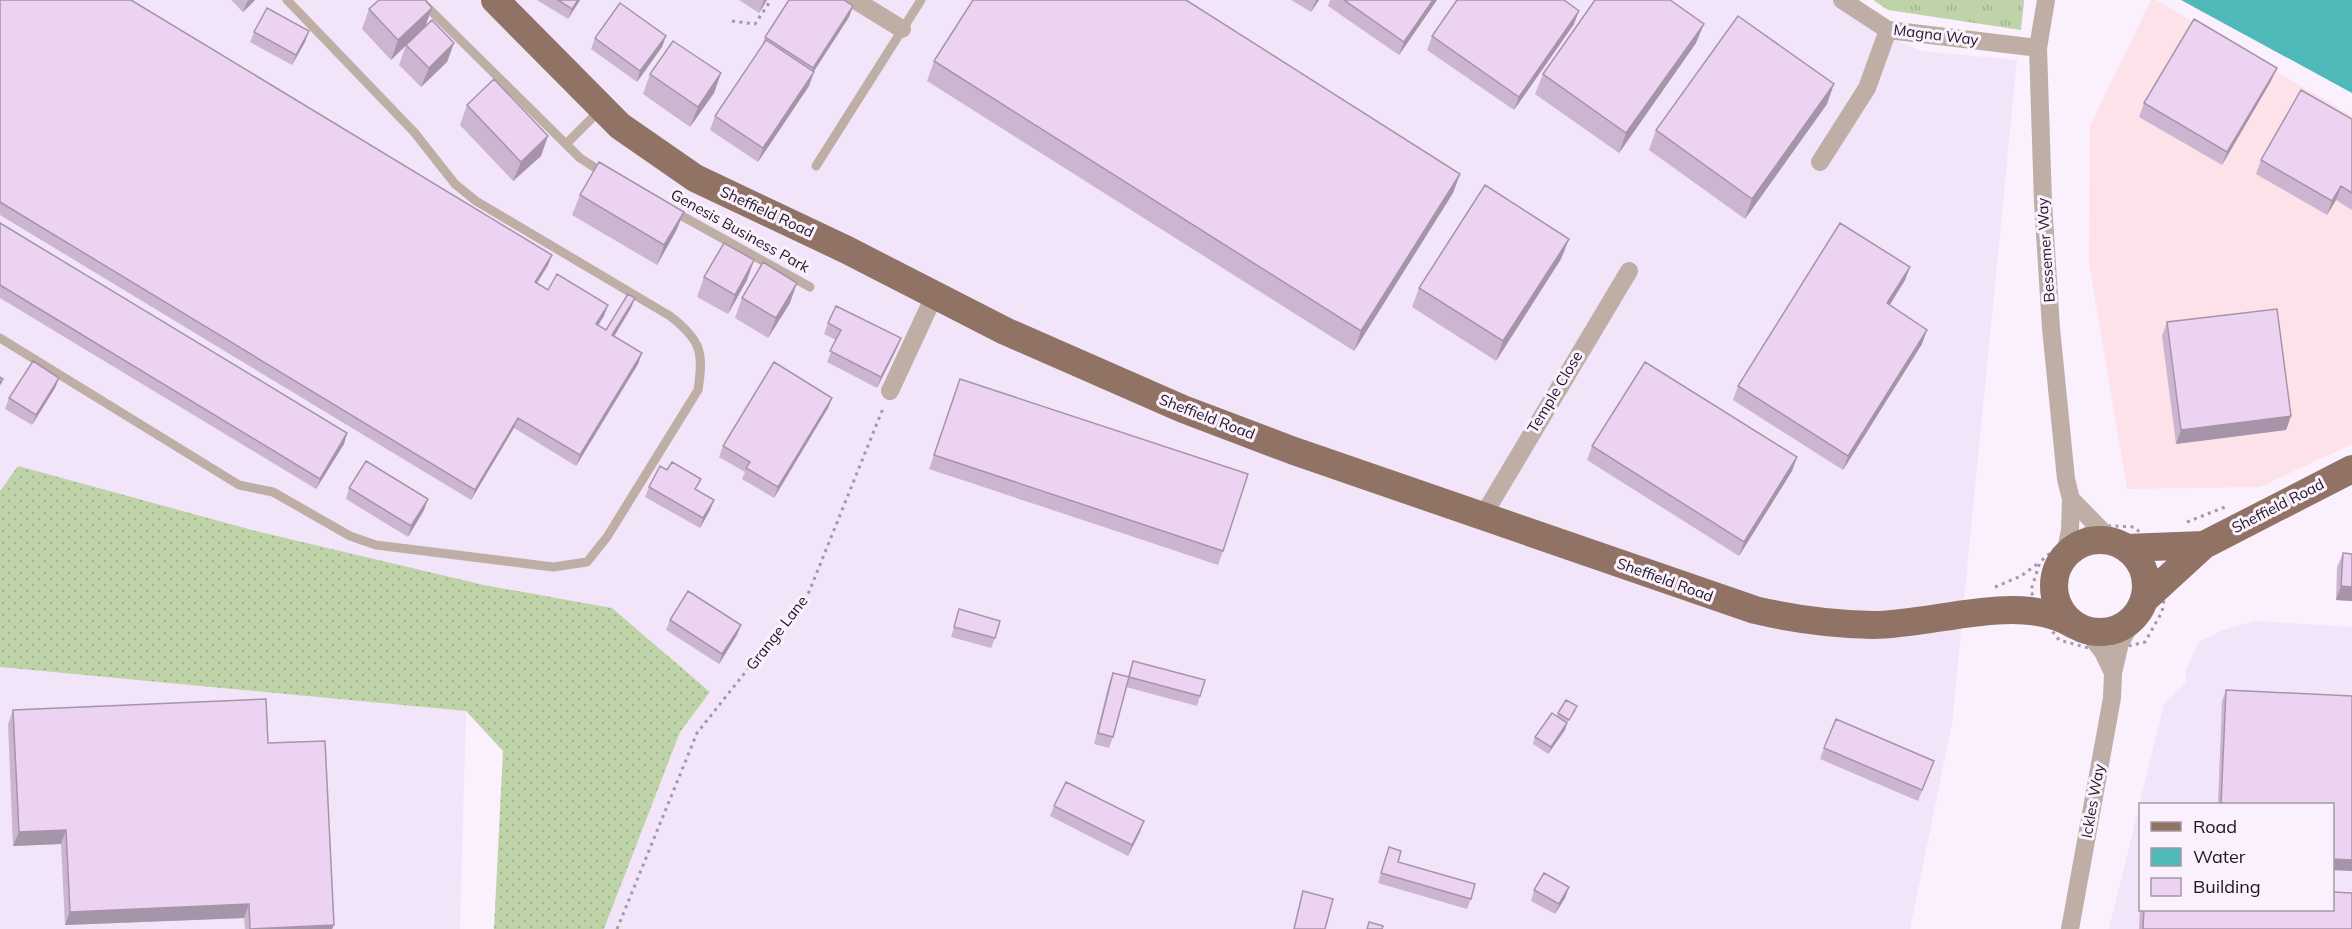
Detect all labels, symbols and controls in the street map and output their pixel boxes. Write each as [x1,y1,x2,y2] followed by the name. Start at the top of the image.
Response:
[1893,20,1980,49] street label: Magna Way
[717,182,817,242] street label: Sheffield Road
[668,185,813,277] street label: Genesis Business Park
[2032,197,2059,303] street label: Bessemer Way
[1523,347,1586,436] street label: Temple Close
[1157,390,1258,444] street label: Sheffield Road
[2228,474,2327,537] street label: Sheffield Road
[1614,553,1716,606] street label: Sheffield Road
[742,592,812,674] street label: Grange Lane
[2077,762,2108,839] street label: Ickles Way
[2139,803,2334,911] legend
[2193,815,2237,838] text: Road
[2193,845,2246,868] text: Water
[2193,875,2261,898] text: Building

